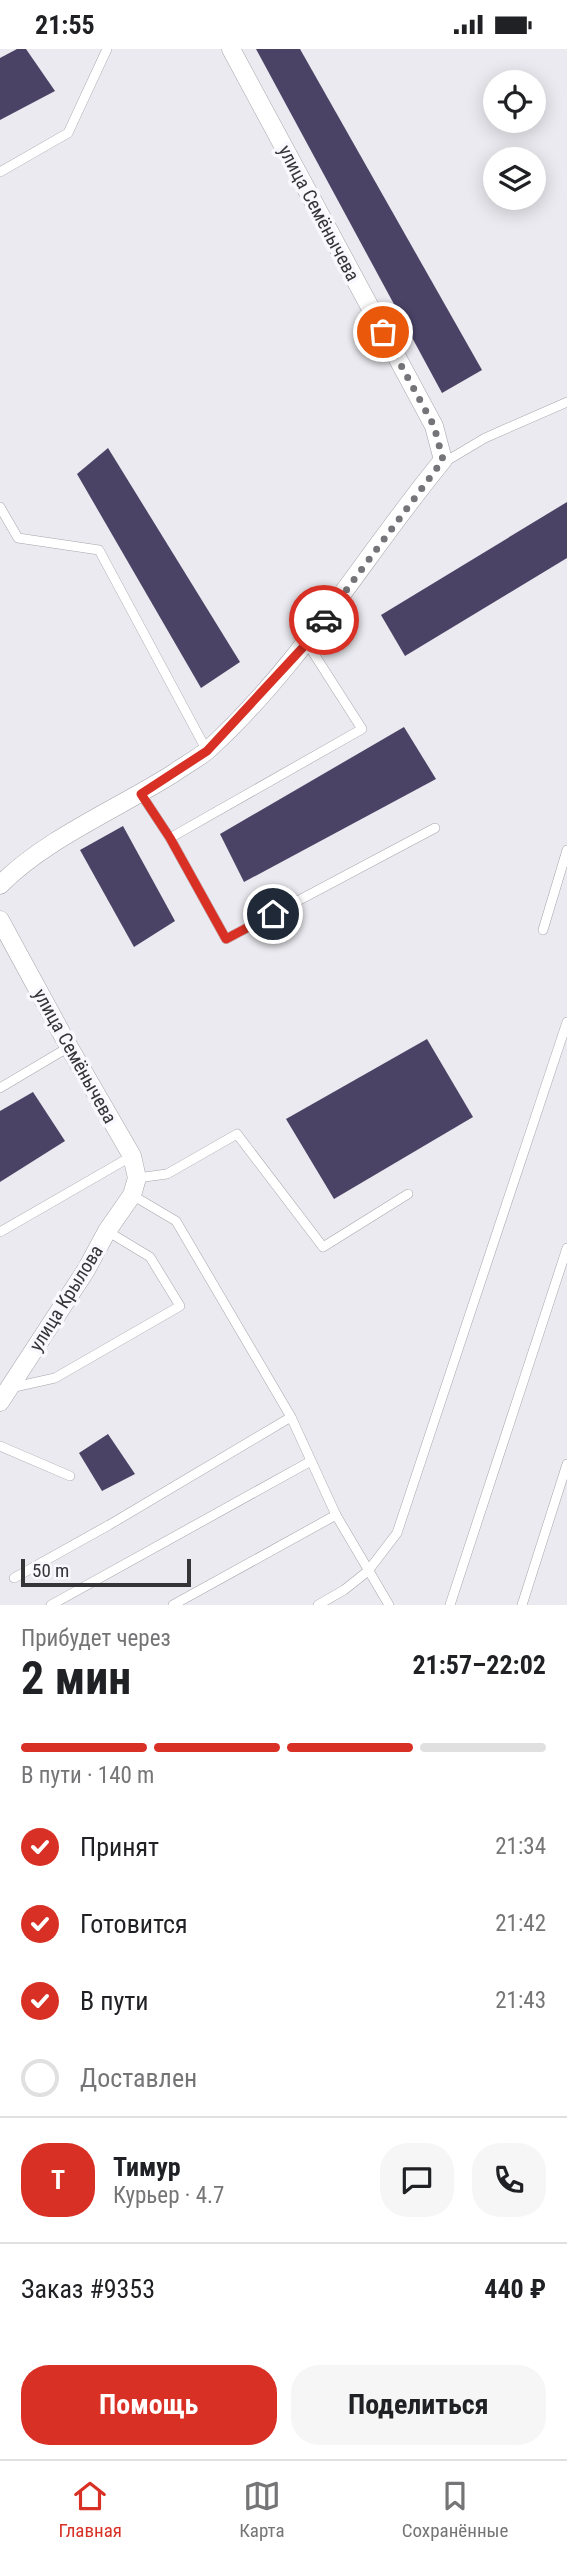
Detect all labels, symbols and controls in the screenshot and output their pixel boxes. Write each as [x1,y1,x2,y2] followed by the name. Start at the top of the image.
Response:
[35,10,95,40] text: 21:55
[483,70,546,210] map controls
[483,70,546,133] button: locate
[274,141,364,285] street label: улица Семёнычева
[483,147,546,210] button: layers
[353,302,413,362] pin
[364,313,402,351] icon: bag
[289,585,359,655] courier
[305,601,343,639] icon: car
[243,884,303,944] pin
[254,895,292,933] icon: home
[28,985,122,1127] street label: улица Семёнычева
[24,1241,108,1355] street label: улица Крылова
[21,1556,191,1588] scale bar
[32,1559,69,1582] text: 50 m
[21,1625,171,1652] text: Прибудет через
[412,1650,546,1680] text: 21:57–22:02
[21,1651,131,1705] text: 2 мин
[21,1762,154,1789] text: В пути · 140 m
[21,1828,59,1866] icon: check
[80,1832,159,1862] text: Принят
[495,1833,546,1860] text: 21:34
[21,1905,59,1943] icon: check
[80,1909,188,1939] text: Готовится
[495,1910,546,1937] text: 21:42
[21,1982,59,2020] icon: check
[80,1986,149,2016] text: В пути
[495,1987,546,2014] text: 21:43
[80,2063,197,2093] text: Доставлен
[380,2143,454,2217] button: chat
[472,2143,546,2217] button: phone
[113,2152,181,2182] text: Тимур
[51,2165,65,2195] text: Т
[113,2182,224,2209] text: Курьер · 4.7
[21,2274,155,2304] text: Заказ #9353
[484,2274,546,2304] text: 440 ₽
[21,2365,277,2445] button: Помощь
[291,2365,546,2445] button: Поделиться
[59,2477,122,2542] tab: Главная
[239,2477,285,2542] tab: Карта
[402,2477,508,2542] tab: Сохранённые

